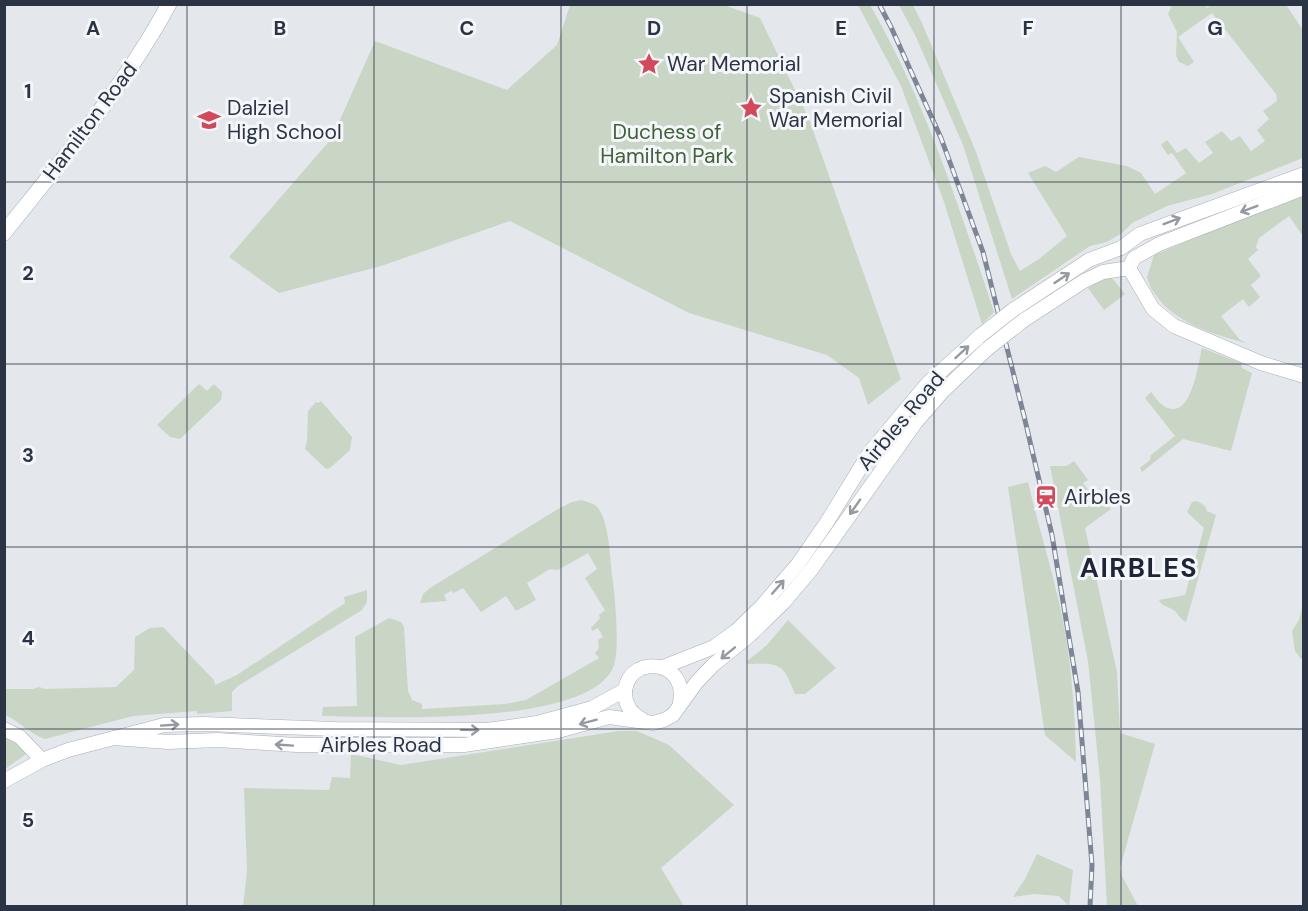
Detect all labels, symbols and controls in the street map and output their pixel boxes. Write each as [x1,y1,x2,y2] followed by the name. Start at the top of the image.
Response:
[86,15,100,41] text: A
[274,15,286,41] text: B
[460,15,474,41] text: C
[647,15,661,41] text: D
[835,15,847,41] text: E
[1022,15,1034,41] text: F
[1207,15,1223,41] text: G
[667,50,801,78] place label: War Memorial
[636,51,662,77] place icon: War Memorial
[36,56,144,186] street label: Hamilton Road
[24,78,32,104] text: 1
[769,82,903,134] place label: Spanish Civil War Memorial
[227,94,342,146] place label: Dalziel High School
[738,95,764,121] place icon: Spanish Civil War Memorial
[196,107,222,133] school or university icon: Dalziel High School
[600,118,734,170] park label: Duchess of Hamilton Park
[1240,204,1259,215] one-way arrow
[1162,214,1181,225] one-way arrow
[22,260,34,286] text: 2
[1053,272,1069,284] one-way arrow
[954,346,969,360] one-way arrow
[851,365,951,477] street label: Airbles Road
[22,442,34,468] text: 3
[1064,483,1131,511] place label: Airbles
[1033,484,1059,510] station icon: Airbles
[849,498,861,514] one-way arrow
[1080,550,1198,585] district label: AIRBLES
[770,580,784,596] one-way arrow
[22,625,35,651] text: 4
[720,646,736,659] one-way arrow
[579,717,598,729] one-way arrow
[159,719,179,730] one-way arrow
[459,724,479,736] one-way arrow
[320,731,442,759] street label: Airbles Road
[274,739,294,750] one-way arrow
[22,807,34,833] text: 5

